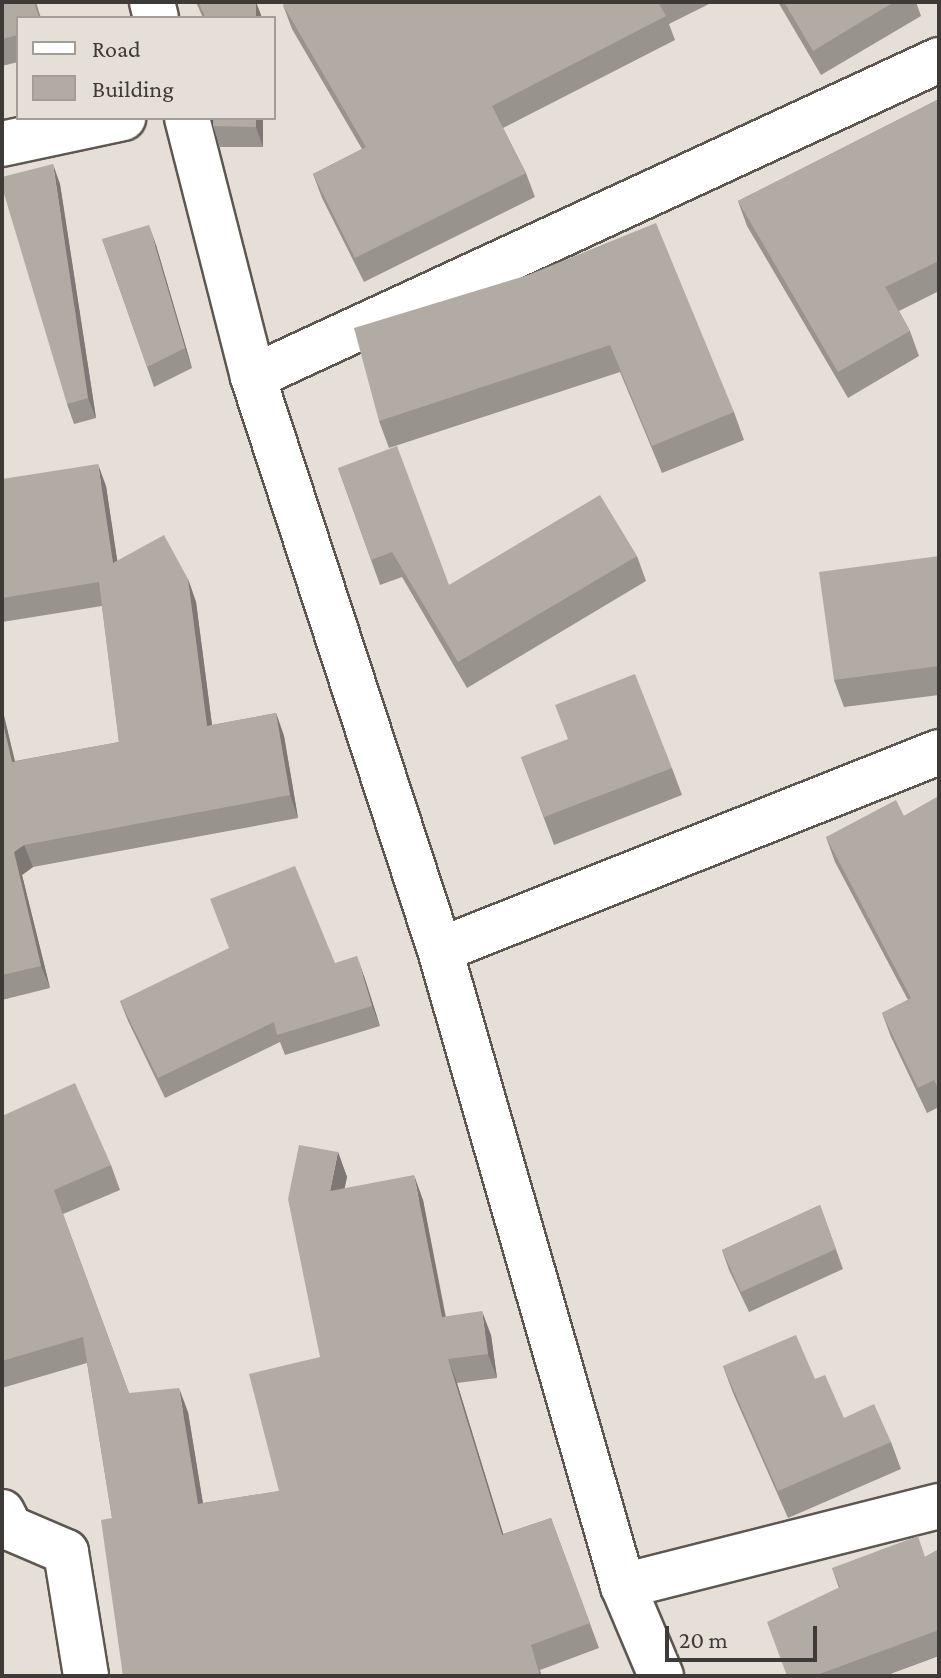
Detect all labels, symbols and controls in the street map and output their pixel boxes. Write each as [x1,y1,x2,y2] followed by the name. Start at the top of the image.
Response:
[16,16,276,120] legend
[92,35,141,62] text: Road
[92,75,174,102] text: Building
[669,1610,821,1660] scale bar
[679,1626,728,1653] text: 20 m

